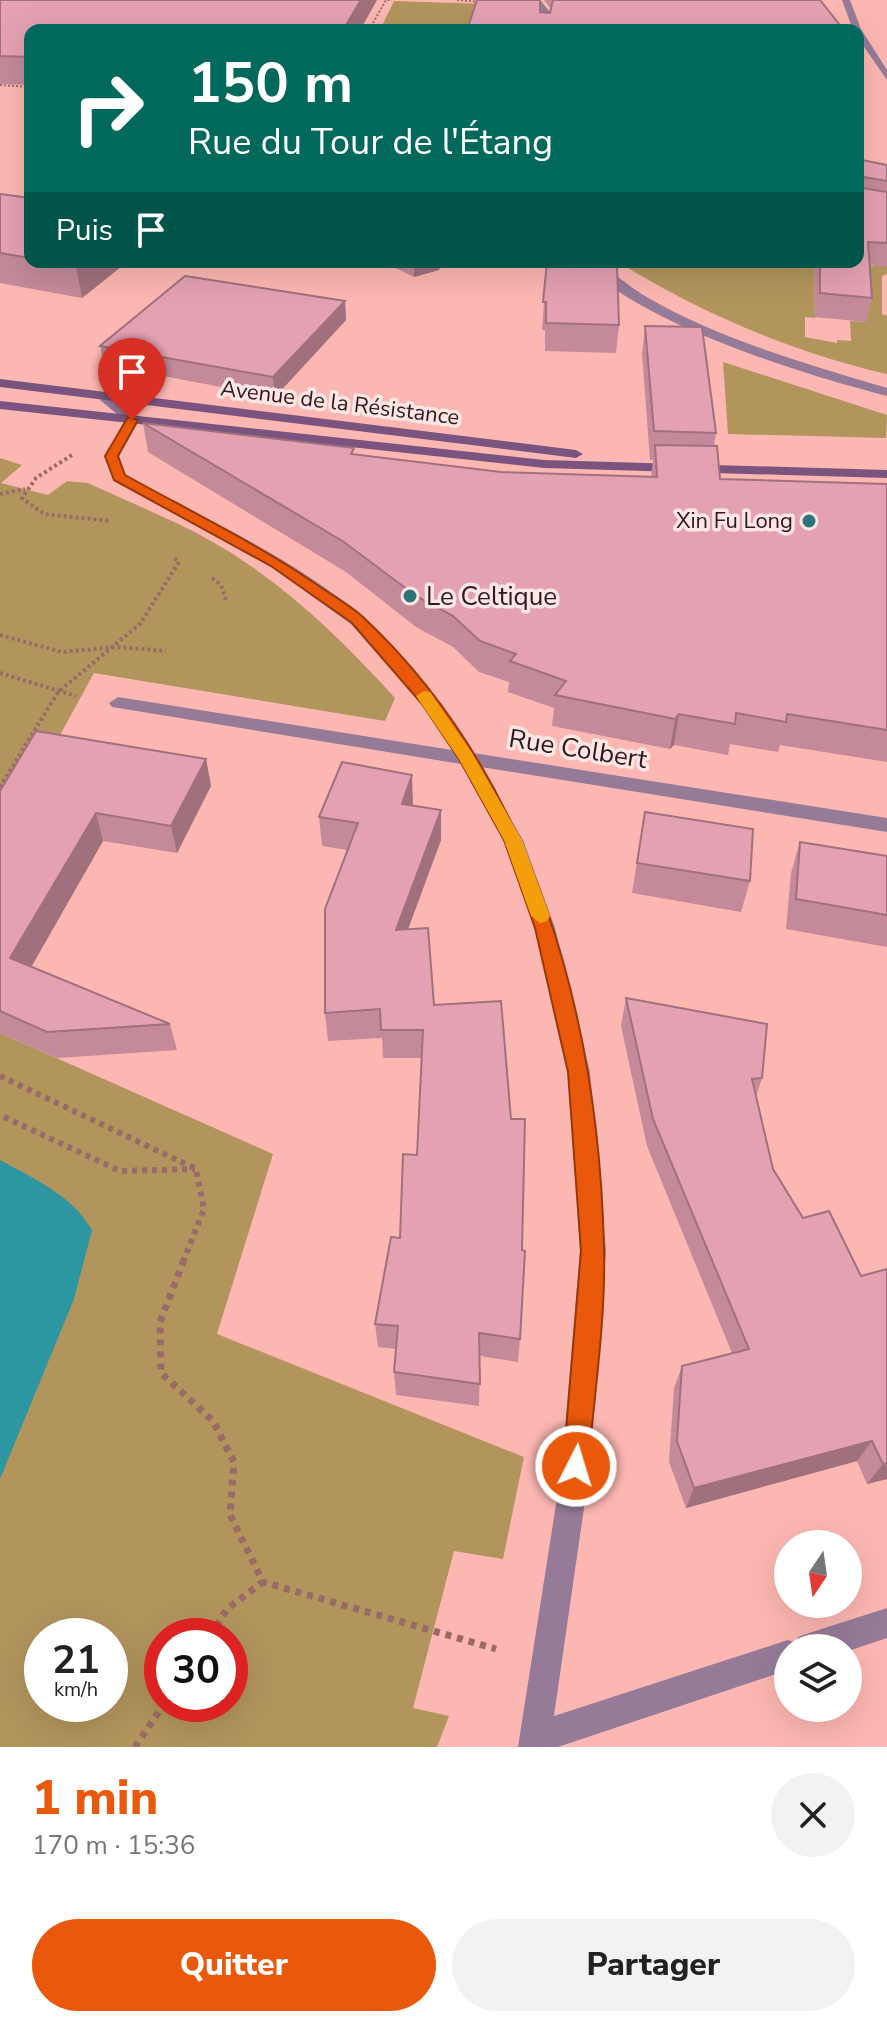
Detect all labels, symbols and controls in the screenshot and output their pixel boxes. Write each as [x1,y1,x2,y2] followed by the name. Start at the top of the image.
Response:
[188,45,353,122] text: 150 m
[56,56,160,160] icon: right
[188,118,553,167] text: Rue du Tour de l'Étang
[129,208,173,252] icon: arrive
[56,210,113,251] text: Puis
[98,338,166,420] pin
[110,350,154,394] icon: arrive
[219,373,461,433] street label: Avenue de la Résistance
[676,506,793,536] place label: Xin Fu Long
[800,512,818,530] marker: Xin Fu Long
[426,579,557,614] place label: Le Celtique
[401,587,419,605] marker: Le Celtique
[506,721,650,777] street label: Rue Colbert
[534,1424,618,1508] position arrow
[774,1530,862,1618] north arrow
[774,1530,862,1722] map controls
[144,1618,248,1722] speed limit sign: 30
[52,1633,100,1687] text: 21
[774,1634,862,1722] button: layers
[54,1676,98,1703] text: km/h
[32,1765,158,1831] text: 1 min
[771,1773,855,1857] button: close
[32,1828,195,1863] text: 170 m · 15:36
[32,1919,436,2011] button: Quitter
[452,1919,855,2011] button: Partager

